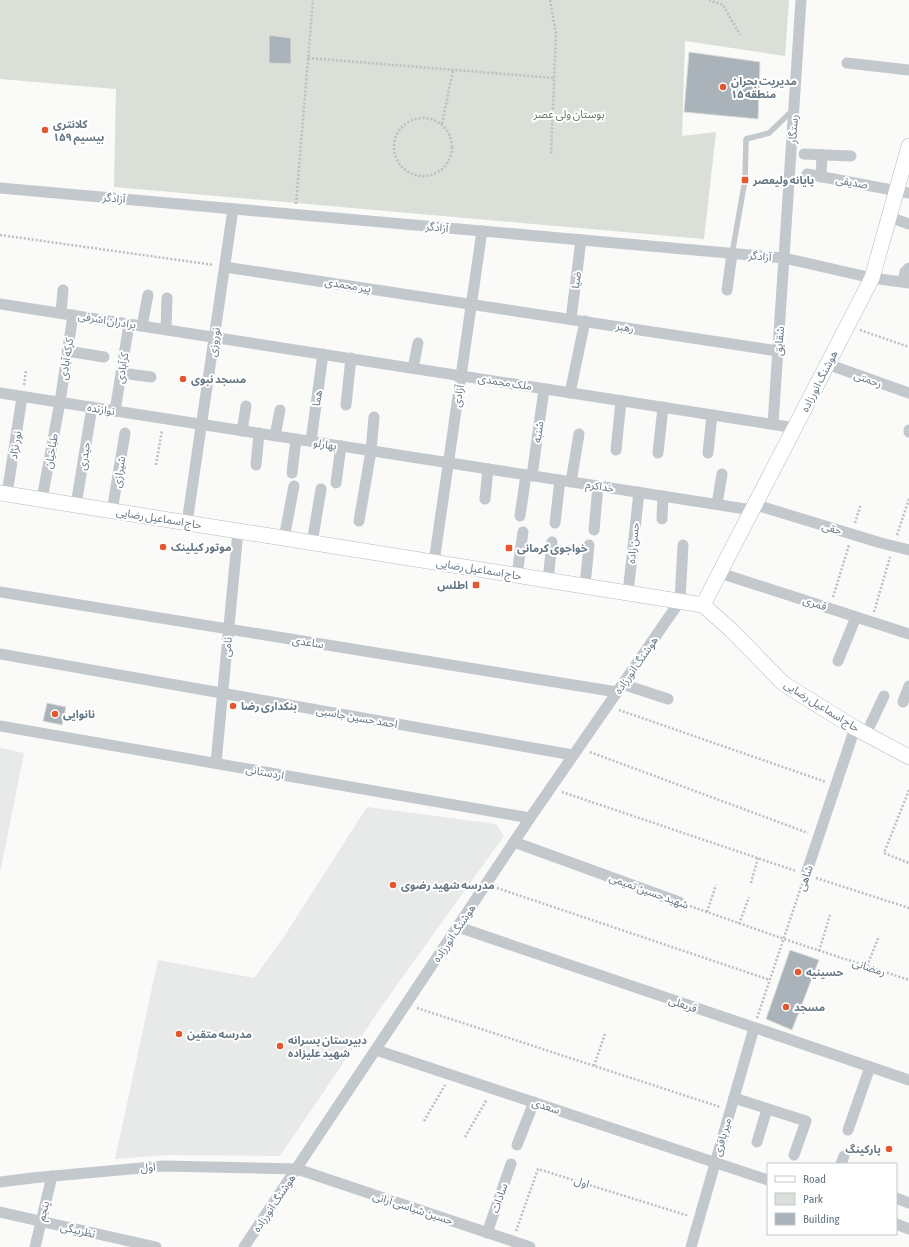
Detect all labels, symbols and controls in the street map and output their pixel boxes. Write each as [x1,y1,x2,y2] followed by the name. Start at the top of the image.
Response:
[731,75,797,100] place label: مدیریت بحران منطقه ۱۵
[718,82,728,92] marker: مدیریت بحران منطقه ۱۵
[533,108,604,121] park label: بوستان ولی عصر
[786,114,801,145] street label: رستگار
[53,118,104,146] place label: کلانتری ۱۵۹ بیسیم
[40,125,50,135] marker: کلانتری ۱۵۹ بیسیم
[835,173,869,192] street label: صدیقی
[752,174,814,188] place label: پایانه ولیعصر
[740,175,750,185] marker: پایانه ولیعصر
[101,191,127,206] street label: آزادگر
[424,220,450,235] street label: آزادگر
[747,249,773,264] street label: آزادگر
[569,271,584,289] street label: ضیا
[324,275,372,297] street label: پیر محمدی
[77,309,137,332] street label: برادران اشرفی
[614,320,635,335] street label: رهبر
[772,326,787,356] street label: شقایق
[206,327,223,358] street label: نوروزی
[57,337,76,381] street label: کرکه آبادی
[798,348,840,414] street label: هوشنگ انورزاده
[114,351,131,384] street label: کرآبادی
[852,369,883,390] street label: رحمتی
[477,372,533,393] street label: ملک محمدی
[191,373,246,386] place label: مسجد نبوی
[178,374,188,384] marker: مسجد نبوی
[450,383,467,408] street label: آزادی
[310,389,324,407] street label: هما
[86,401,116,418] street label: نوازنده
[531,420,547,444] street label: شنبه
[7,430,24,460] street label: نور نژاد
[42,432,61,470] street label: طباخیان
[312,436,338,453] street label: بهارلو
[76,440,93,471] street label: حیدری
[111,455,129,489] street label: شیرازی
[585,478,616,496] street label: خداکرم
[115,505,203,533] street label: حاج اسماعیل رضایی
[820,519,844,538] street label: حقی
[625,521,642,564] street label: حسن زاده
[171,541,231,554] place label: موتور کیلینک
[158,542,168,552] marker: موتور کیلینک
[517,542,588,555] place label: خواجوی کرمانی
[504,543,514,553] marker: خواجوی کرمانی
[435,556,523,584] street label: حاج اسماعیل رضایی
[437,579,468,592] place label: اطلس
[471,580,481,590] marker: اطلس
[801,594,828,613] street label: قمری
[291,634,325,651] street label: ساعدی
[612,634,661,696] street label: هوشنگ انورزاده
[220,636,235,658] street label: نامی
[781,678,862,736] street label: حاج اسماعیل رضایی
[241,700,297,713] place label: بنکداری رضا
[228,701,238,711] marker: بنکداری رضا
[315,704,399,731] street label: احمد حسین جاسبی
[63,708,95,721] place label: نانوایی
[50,709,60,719] marker: نانوایی
[245,763,285,782] street label: اردستانی
[795,863,816,893] street label: شاهی
[607,871,691,912] street label: شهید حسین تمیمی
[401,879,495,892] place label: مدرسه شهید رضوی
[388,880,398,890] marker: مدرسه شهید رضوی
[430,902,479,965] street label: هوشنگ انورزاده
[851,956,887,979] street label: رمضانی
[806,966,844,979] place label: حسینیه
[793,967,803,977] marker: حسینیه
[667,994,699,1015] street label: قربعلی
[794,1001,825,1014] place label: مسجد
[781,1002,791,1012] marker: مسجد
[187,1028,252,1041] place label: مدرسه متقین
[174,1029,184,1039] marker: مدرسه متقین
[288,1034,367,1060] place label: دبیرستان پسرانه شهید علیزاده
[275,1041,285,1051] marker: دبیرستان پسرانه شهید علیزاده
[530,1096,562,1117] street label: سعدی
[711,1116,734,1158] street label: میر باقری
[845,1143,881,1157] place label: پارکینگ
[884,1144,894,1154] marker: پارکینگ
[140,1160,156,1175] street label: اول
[767,1163,897,1235] legend
[250,1172,299,1235] street label: هوشنگ انورزاده
[803,1172,826,1186] text: Road
[573,1174,591,1191] street label: اول
[488,1181,510,1214] street label: سادات
[371,1189,455,1228] street label: حسین شیاسی آرانی
[803,1192,824,1206] text: Park
[35,1200,54,1223] street label: پنجم
[803,1212,841,1226] text: Building
[59,1220,97,1241] street label: نظربیگی

